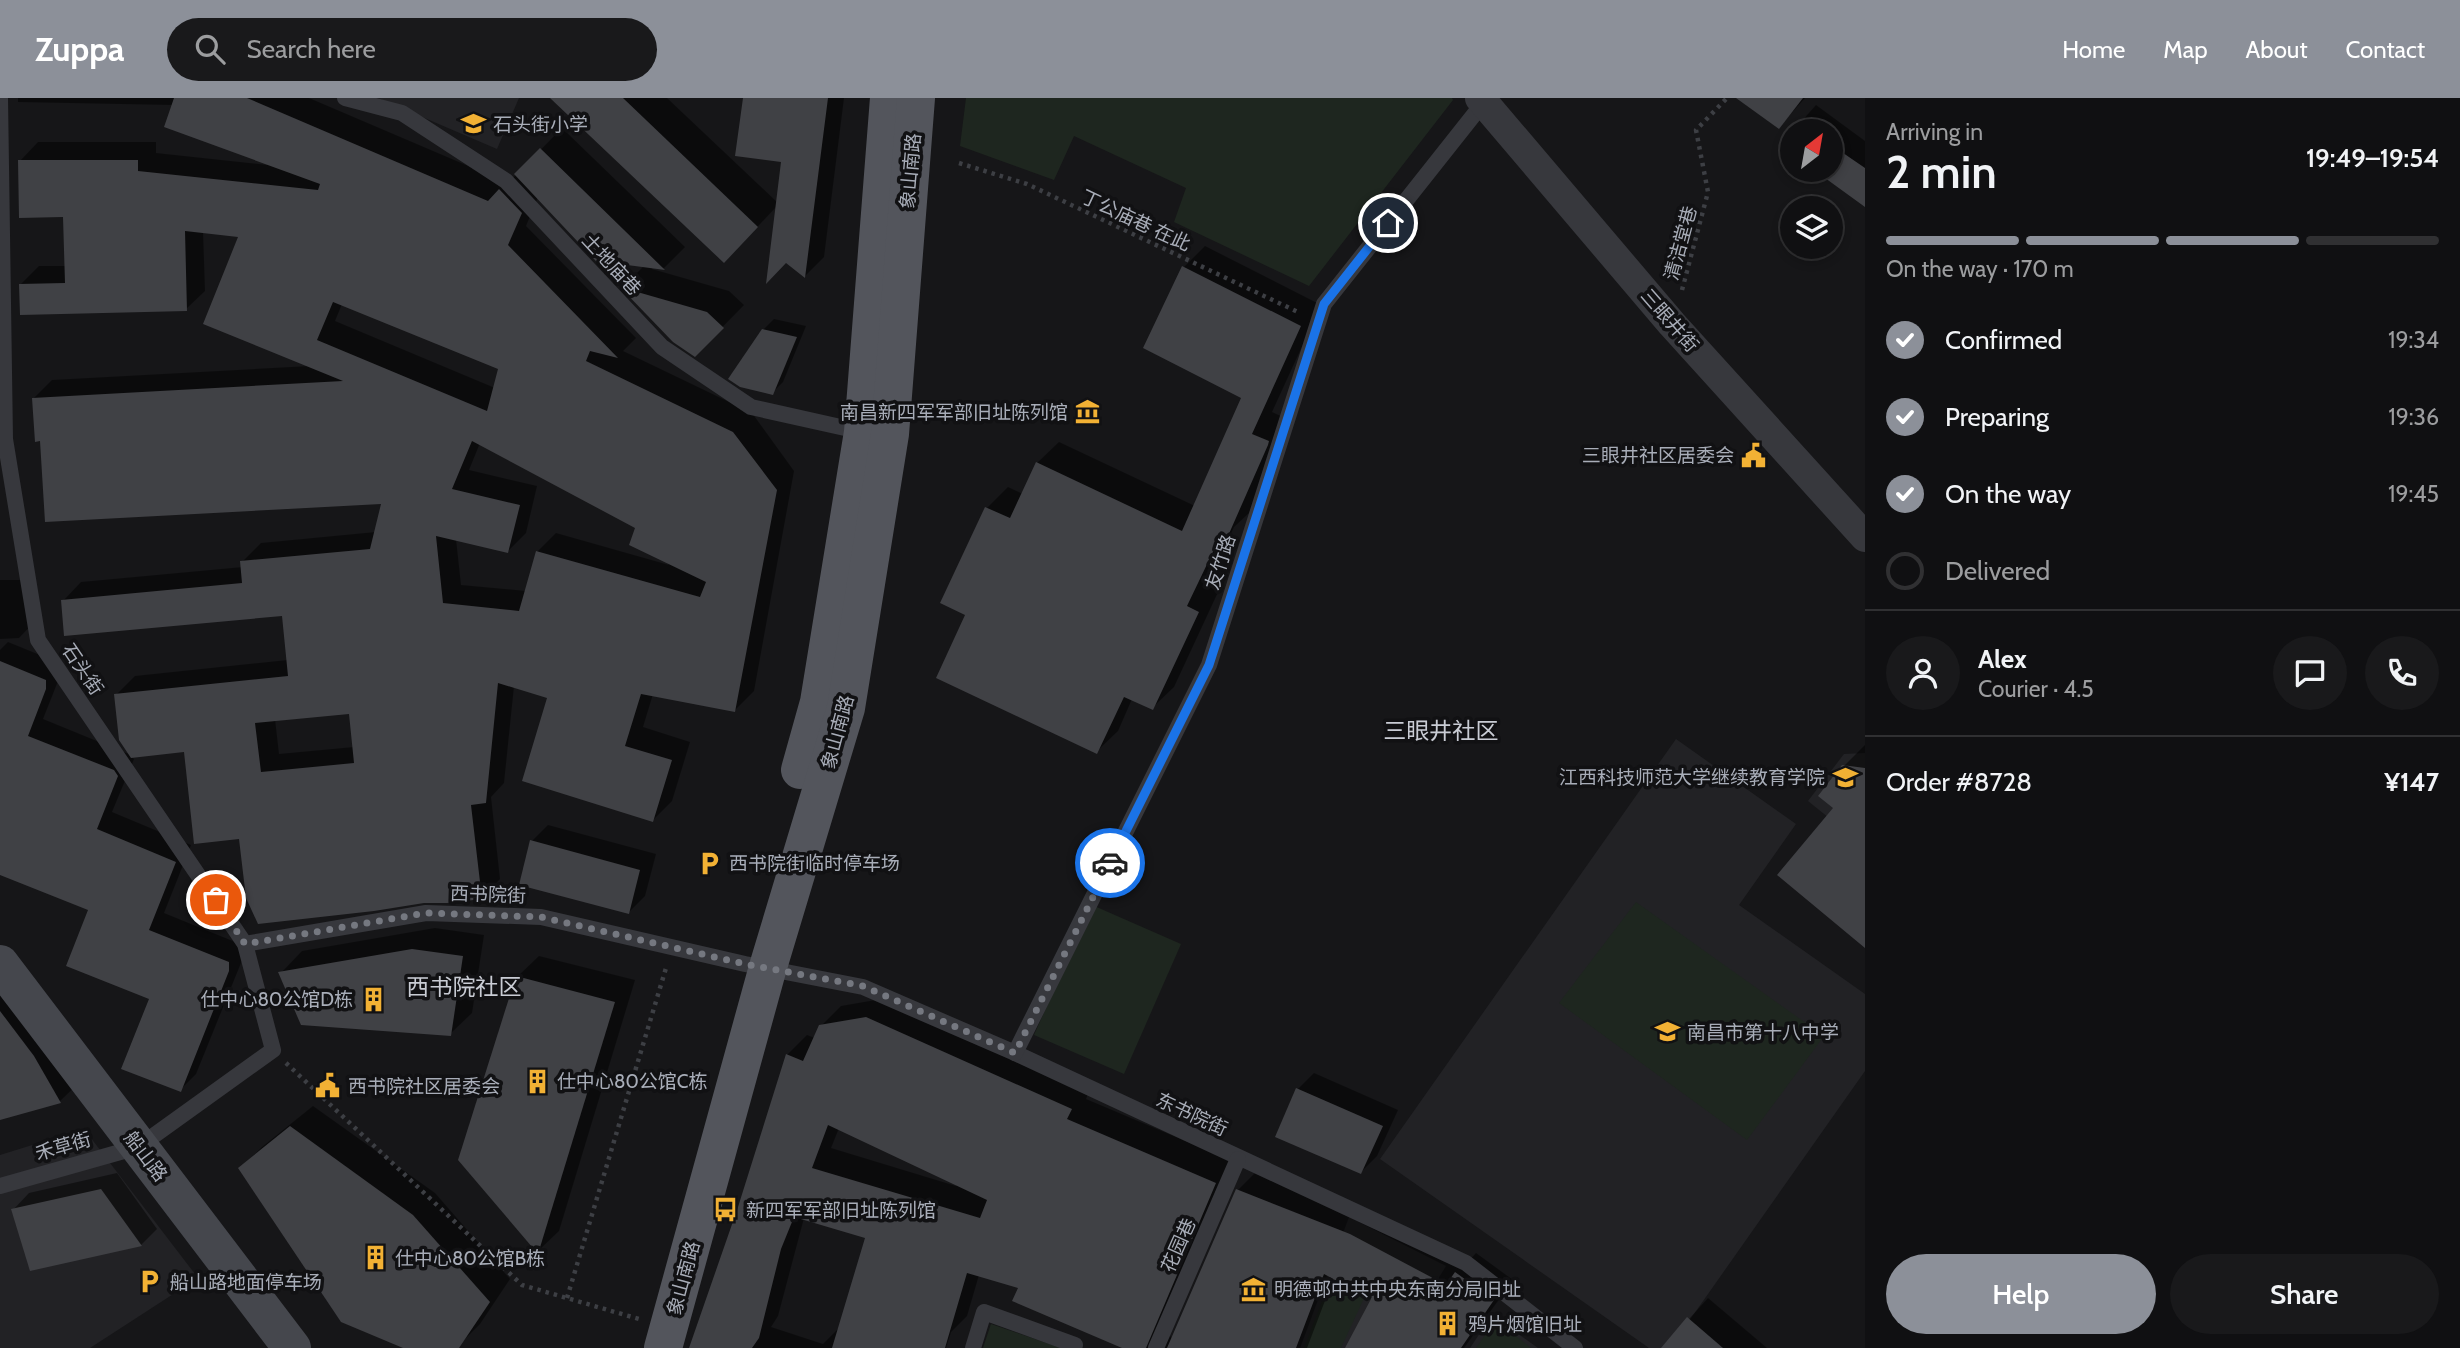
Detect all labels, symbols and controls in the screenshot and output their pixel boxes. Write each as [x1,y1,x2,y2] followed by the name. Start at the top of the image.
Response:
[167,18,657,81] search box
[35,29,125,69] text: Zuppa
[191,30,229,68] icon: search
[247,33,376,65] text: Search here
[2062,35,2125,64] text: Home
[2163,35,2208,64] text: Map
[2246,35,2308,64] text: About
[2346,35,2425,64] text: Contact
[459,110,487,138] school or university icon: 石头街小学
[493,113,588,136] place label: 石头街小学
[1886,118,1983,146] text: Arriving in
[1780,119,1843,182] north arrow
[1780,119,1843,259] map controls
[896,132,925,210] street label: 象山南路
[2306,142,2439,174] text: 19:49–19:54
[1886,144,1997,200] text: 2 min
[1077,185,1194,256] street label: 丁公庙巷 在此
[1358,193,1418,253] pin
[1780,196,1843,259] button: layers
[1660,203,1701,283] street label: 清洁堂巷
[1369,204,1407,242] icon: home
[577,229,646,300] street label: 土地庙巷
[1886,255,2074,283] text: On the way · 170 m
[1636,284,1703,357] street label: 三眼井街
[1886,321,1924,359] icon: check
[1945,324,2062,356] text: Confirmed
[2388,326,2439,354] text: 19:34
[1074,398,1102,426] museum icon: 南昌新四军军部旧址陈列馆
[1886,398,1924,436] icon: check
[840,401,1068,424] place label: 南昌新四军军部旧址陈列馆
[1945,401,2049,433] text: Preparing
[2388,403,2439,431] text: 19:36
[1740,441,1768,469] public building icon: 三眼井社区居委会
[1582,444,1734,467] place label: 三眼井社区居委会
[1886,475,1924,513] icon: check
[1945,478,2071,510] text: On the way
[2388,480,2439,508] text: 19:45
[1201,531,1240,593] street label: 友竹路
[1945,555,2050,587] text: Delivered
[1886,636,1960,710] button: person
[2273,636,2347,710] button: chat
[2365,636,2439,710] button: phone
[57,639,108,699] street label: 石头街
[1978,643,2027,675] text: Alex
[1978,675,2094,703] text: Courier · 4.5
[817,692,858,772] street label: 象山南路
[1384,717,1499,745] district label: 三眼井社区
[1831,763,1859,791] school or university icon: 江西科技师范大学继续教育学院
[1559,766,1825,789] place label: 江西科技师范大学继续教育学院
[1886,766,2032,798] text: Order #8728
[2384,766,2439,798] text: ¥147
[1075,828,1145,898] courier
[1091,844,1129,882] icon: car
[695,849,723,877] parking icon: 西书院街临时停车场
[729,852,900,875] place label: 西书院街临时停车场
[186,870,246,930] pin
[197,881,235,919] icon: bag
[450,882,526,907] street label: 西书院街
[407,973,522,1001] district label: 西书院社区
[359,985,387,1013] building icon: 仕中心80公馆D栋
[200,988,353,1011] place label: 仕中心80公馆D栋
[1653,1018,1681,1046] school or university icon: 南昌市第十八中学
[1687,1021,1839,1044] place label: 南昌市第十八中学
[523,1067,551,1095] building icon: 仕中心80公馆C栋
[557,1070,707,1093] place label: 仕中心80公馆C栋
[314,1072,342,1100] public building icon: 西书院社区居委会
[348,1075,500,1098] place label: 西书院社区居委会
[1152,1088,1231,1141] street label: 东书院街
[119,1127,172,1186] street label: 船山路
[33,1128,94,1165] street label: 禾草街
[712,1196,740,1224] bus stop icon: 新四军军部旧址陈列馆
[746,1199,936,1222] place label: 新四军军部旧址陈列馆
[1156,1214,1201,1276] street label: 花园巷
[663,1238,704,1318] street label: 象山南路
[361,1244,389,1272] building icon: 仕中心80公馆B栋
[395,1247,545,1270] place label: 仕中心80公馆B栋
[1886,1254,2156,1334] button: Help
[2170,1254,2439,1334] button: Share
[136,1268,164,1296] parking icon: 船山路地面停车场
[170,1271,322,1294] place label: 船山路地面停车场
[1240,1275,1268,1303] museum icon: 明德邨中共中央东南分局旧址
[1274,1278,1521,1301] place label: 明德邨中共中央东南分局旧址
[1434,1310,1462,1338] building icon: 鸦片烟馆旧址
[1468,1313,1582,1336] place label: 鸦片烟馆旧址

